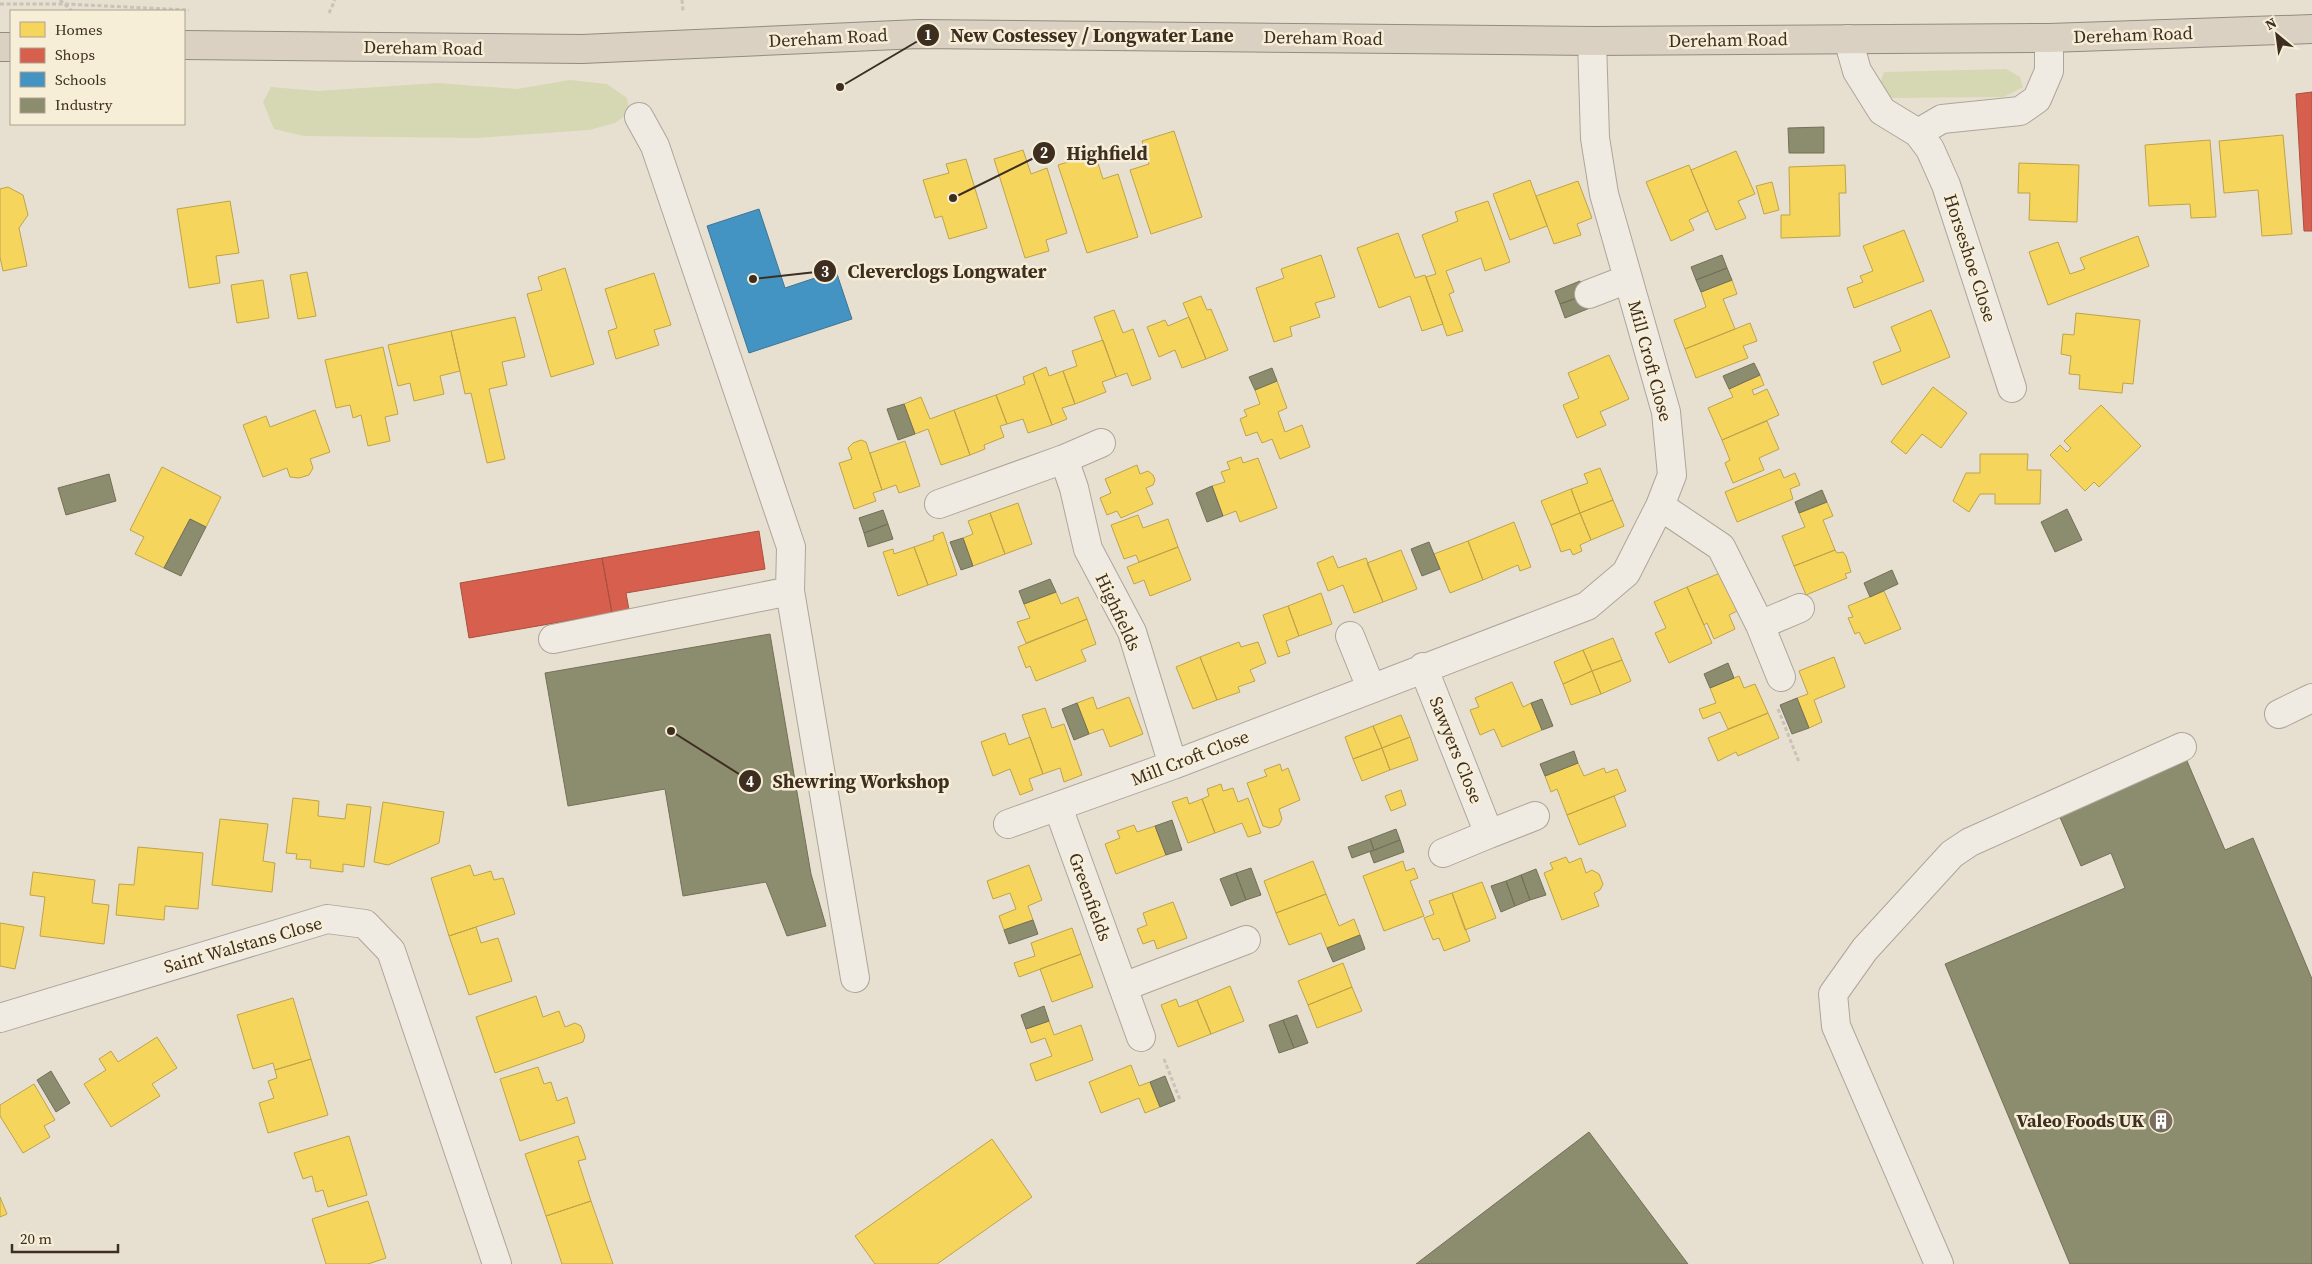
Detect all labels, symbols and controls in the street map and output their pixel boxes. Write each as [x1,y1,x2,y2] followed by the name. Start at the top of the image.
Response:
[10,10,185,125] legend
[2252,10,2302,60] north arrow
[2261,12,2280,35] text: N
[916,18,1244,52] callout: New Costessey / Longwater Lane
[55,19,102,40] text: Homes
[2073,20,2193,49] street label: Dereham Road
[768,22,888,53] street label: Dereham Road
[950,22,1234,48] text: New Costessey / Longwater Lane
[924,24,932,45] text: 1
[1263,24,1383,51] street label: Dereham Road
[1668,26,1788,53] street label: Dereham Road
[363,34,483,61] street label: Dereham Road
[55,44,95,65] text: Shops
[55,69,106,90] text: Schools
[55,94,113,115] text: Industry
[1032,136,1158,170] callout: Highfield
[1066,140,1148,166] text: Highfield
[1040,142,1048,163] text: 2
[1938,191,2003,325] street label: Horseshoe Close
[813,254,1057,288] callout: Cleverclogs Longwater
[848,258,1047,284] text: Cleverclogs Longwater
[821,261,829,282] text: 3
[1622,297,1679,424] street label: Mill Croft Close
[1090,569,1147,655] street label: Highfields
[1424,693,1489,807] street label: Sawyers Close
[1127,724,1252,792] street label: Mill Croft Close
[737,764,959,798] callout: Shewring Workshop
[773,768,950,794] text: Shewring Workshop
[746,771,754,792] text: 4
[1063,849,1118,945] street label: Greenfields
[161,910,325,979] street label: Saint Walstans Close
[2017,1108,2144,1133] place label: Valeo Foods UK
[2148,1108,2174,1134] building icon: Valeo Foods UK
[12,1222,119,1254] scale bar
[20,1228,52,1249] text: 20 m

